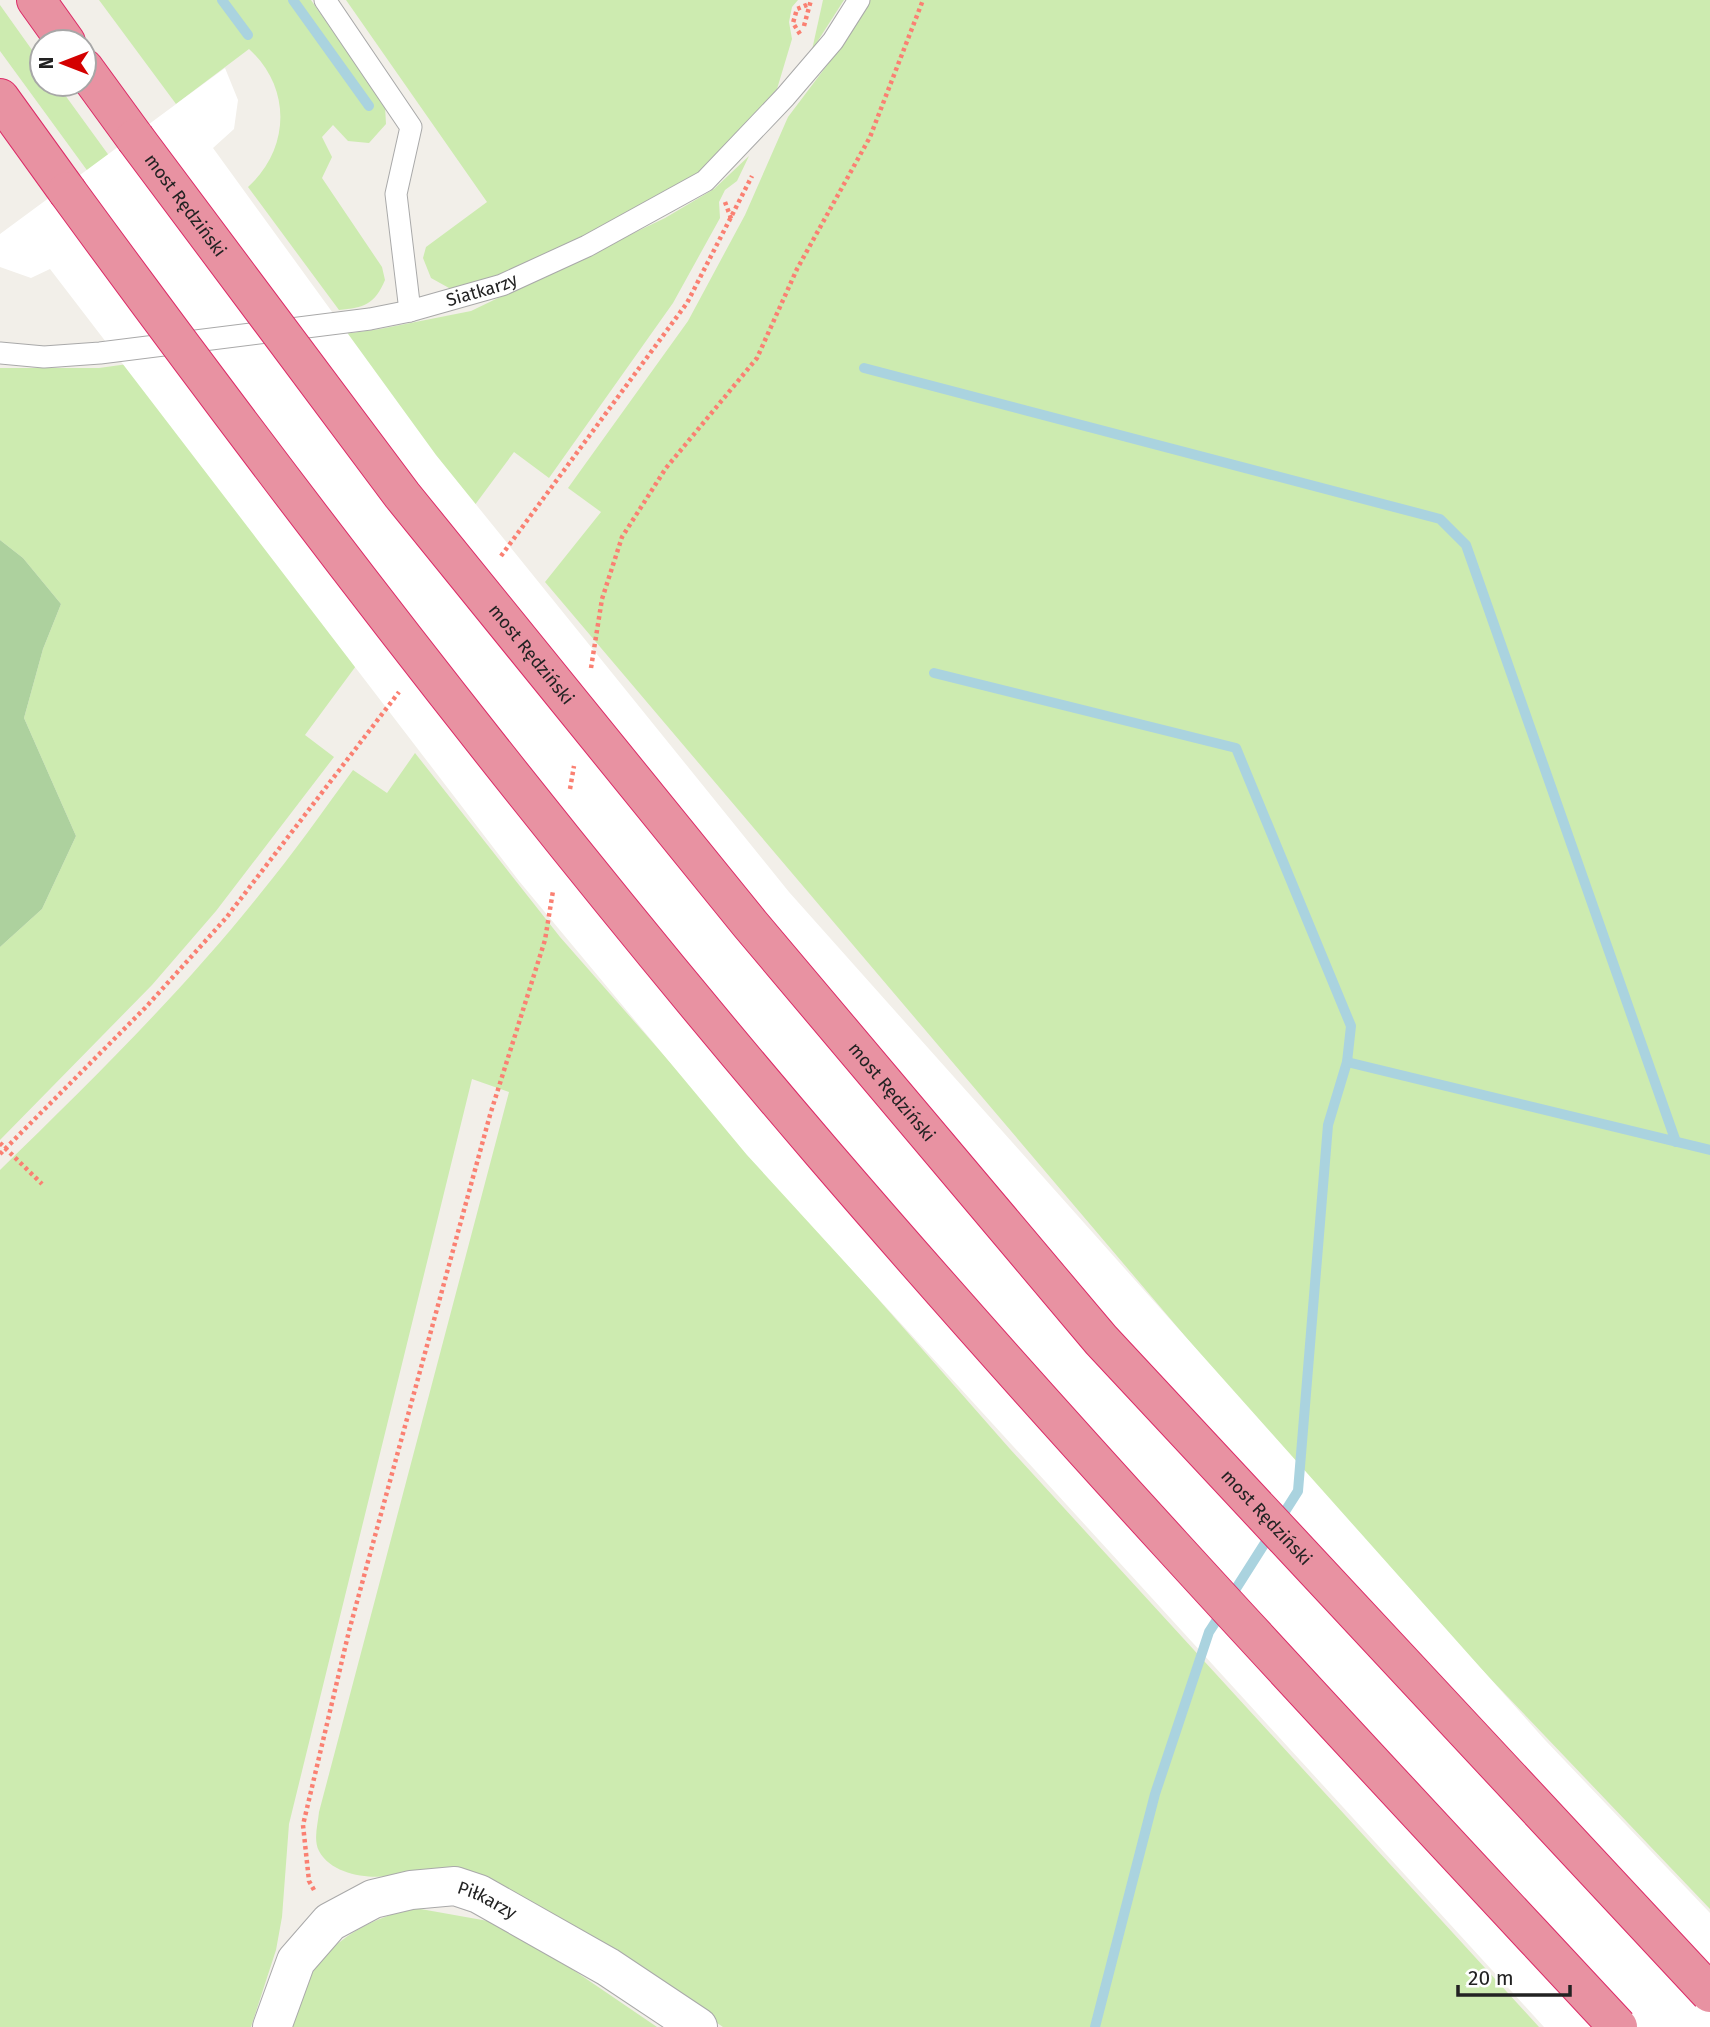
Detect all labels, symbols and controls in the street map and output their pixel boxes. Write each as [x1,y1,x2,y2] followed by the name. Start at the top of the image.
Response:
[28,28,98,98] north arrow
[35,57,58,69] text: N
[140,149,231,261] street label: most Rędziński
[444,268,521,311] street label: Siatkarzy
[484,600,579,709] street label: most Rędziński
[844,1038,940,1146] street label: most Rędziński
[1216,1465,1316,1570] street label: most Rędziński
[455,1877,521,1924] street label: Piłkarzy
[1458,1954,1570,1998] scale bar
[1468,1965,1514,1991] text: 20 m

